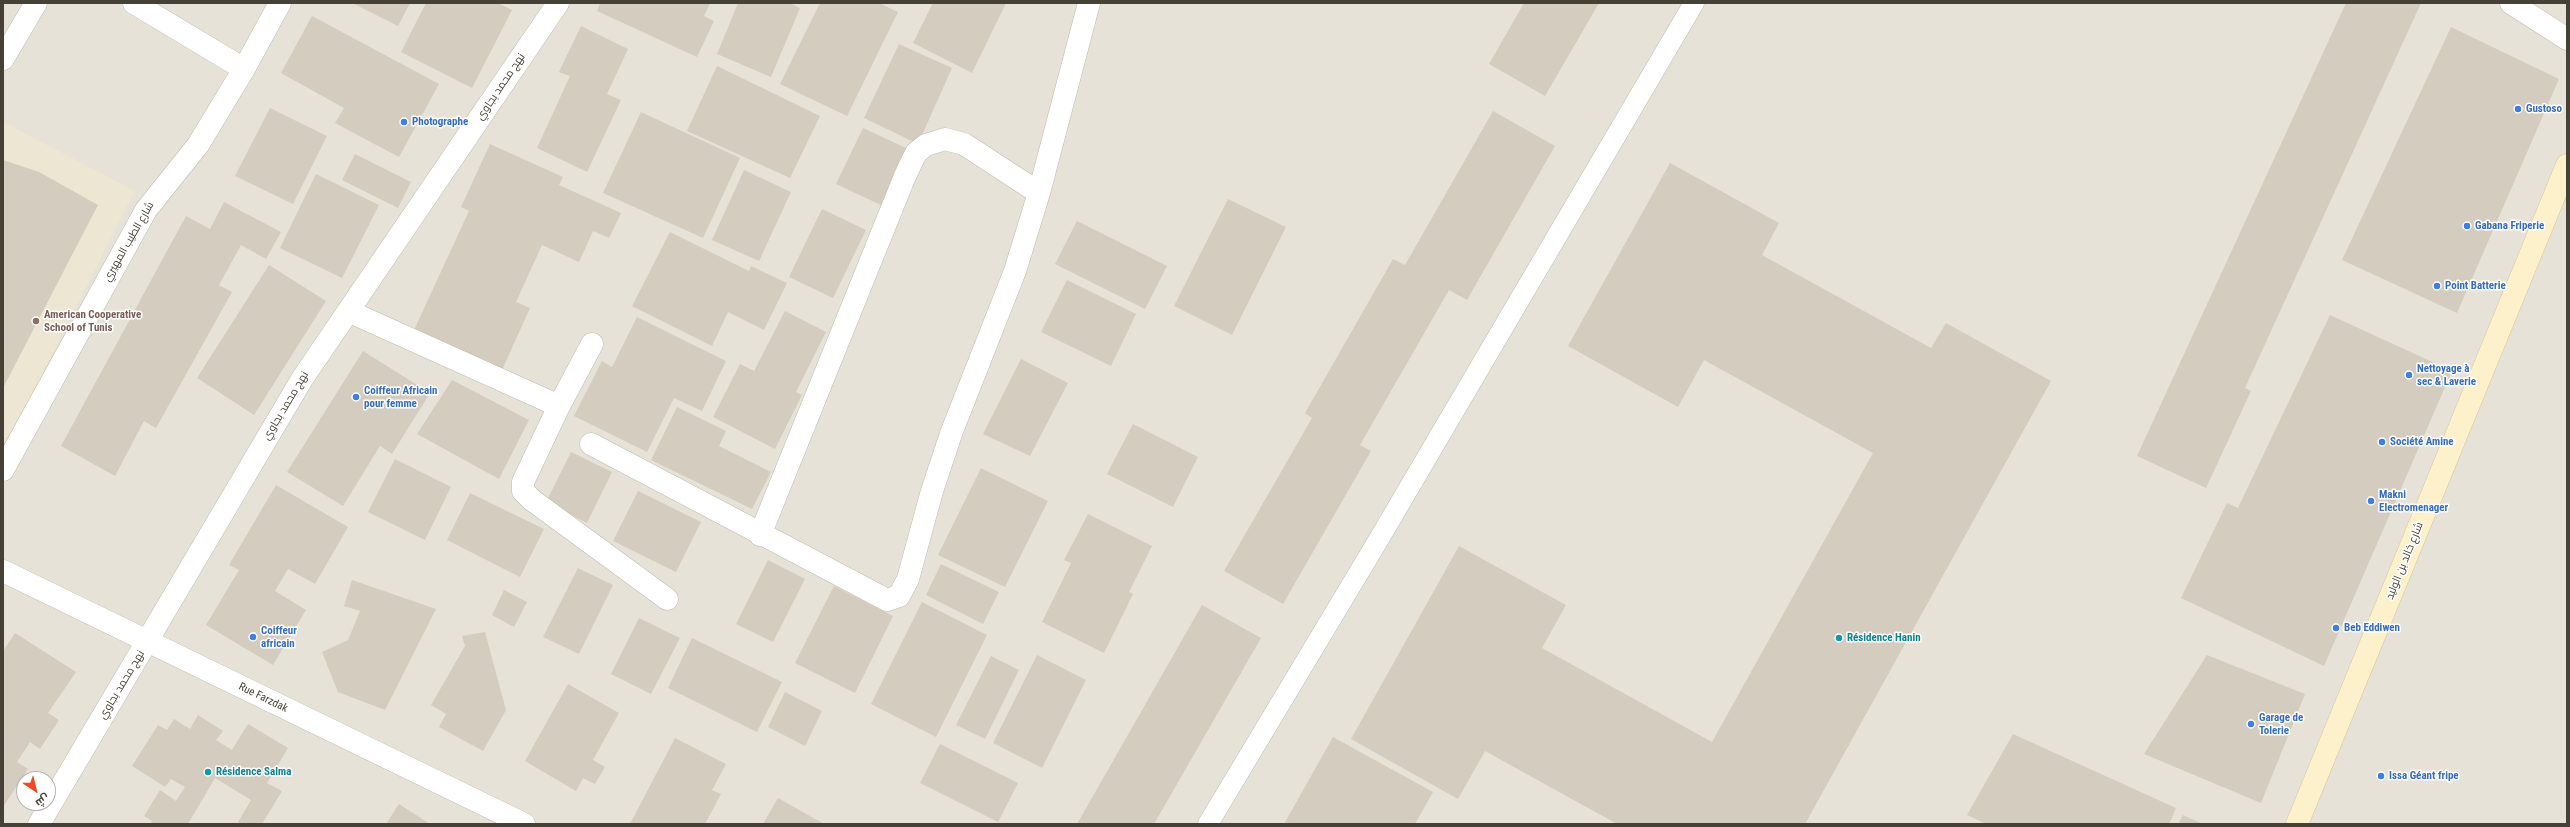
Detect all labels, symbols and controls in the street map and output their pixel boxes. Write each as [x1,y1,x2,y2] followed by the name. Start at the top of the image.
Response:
[474,51,528,123] street label: نهج محمد بجاوي
[2526,102,2562,116] place label: Gustoso
[2513,104,2523,114] marker: Gustoso
[412,115,468,129] place label: Photographe
[399,117,409,127] marker: Photographe
[101,200,157,284] street label: شارع الطيب المهيري
[2475,219,2544,233] place label: Gabana Friperie
[2462,221,2472,231] marker: Gabana Friperie
[2445,279,2506,293] place label: Point Batterie
[2432,281,2442,291] marker: Point Batterie
[44,308,141,334] place label: American Cooperative School of Tunis
[31,316,41,326] marker: American Cooperative School of Tunis
[2417,362,2476,388] place label: Nettoyage à sec & Laverie
[260,369,312,443] street label: نهج محمد بجاوي
[2404,370,2414,380] marker: Nettoyage à sec & Laverie
[364,384,437,410] place label: Coiffeur Africain pour femme
[351,392,361,402] marker: Coiffeur Africain pour femme
[2390,435,2454,449] place label: Société Amine
[2377,437,2387,447] marker: Société Amine
[2379,488,2448,514] place label: Makni Electromenager
[2366,496,2376,506] marker: Makni Electromenager
[2383,520,2427,602] street label: شارع خالد بن الوليد
[2344,621,2400,635] place label: Beb Eddiwen
[2331,623,2341,633] marker: Beb Eddiwen
[261,624,297,650] place label: Coiffeur africain
[1847,631,1921,645] place label: Résidence Hanin
[248,632,258,642] marker: Coiffeur africain
[1834,633,1844,643] marker: Résidence Hanin
[96,648,148,722] street label: نهج محمد بجاوي
[236,680,290,716] street label: Rue Farzdak
[2259,711,2303,737] place label: Garage de Tolerie
[2246,719,2256,729] marker: Garage de Tolerie
[216,765,291,779] place label: Résidence Salma
[203,767,213,777] marker: Résidence Salma
[2389,769,2459,783] place label: Issa Géant fripe
[16,771,56,811] north arrow
[2376,771,2386,781] marker: Issa Géant fripe
[33,791,52,810] text: ش

